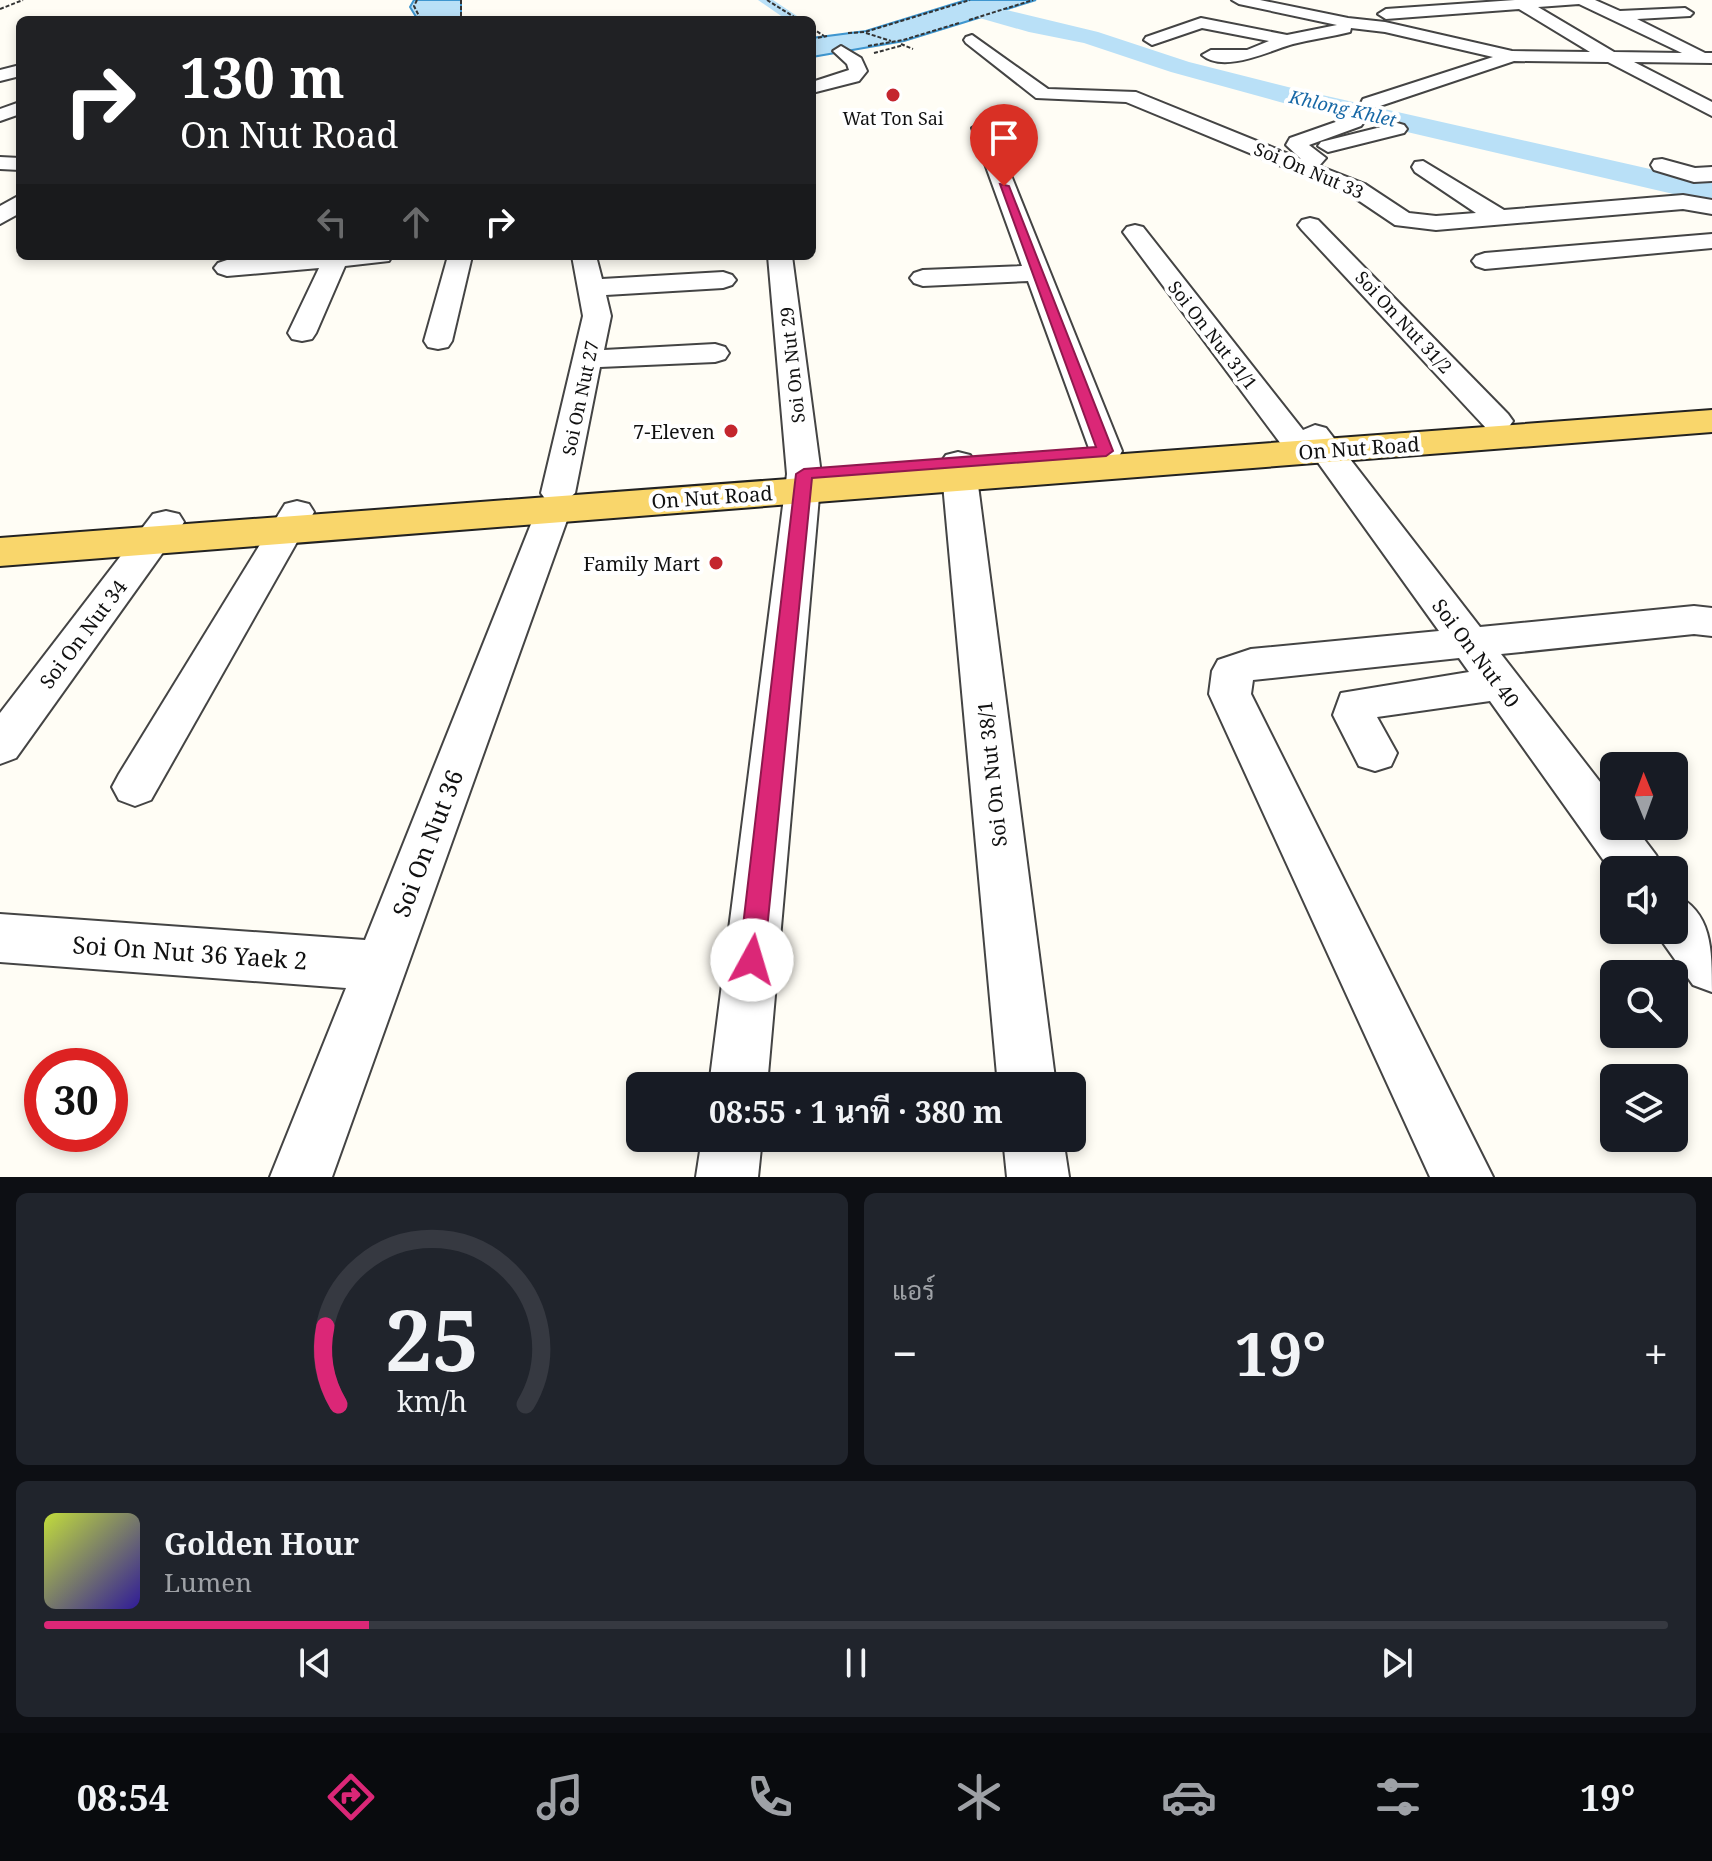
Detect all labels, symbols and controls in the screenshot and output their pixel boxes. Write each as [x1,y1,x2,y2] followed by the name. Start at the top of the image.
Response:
[180,38,345,114] text: 130 m
[48,48,152,152] icon: right
[1286,84,1399,132] water label: Khlong Khlet
[884,86,902,104] marker: Wat Ton Sai
[970,104,1038,186] pin
[842,106,944,130] place label: Wat Ton Sai
[180,110,398,159] text: On Nut Road
[982,116,1026,160] icon: arrive
[1251,136,1367,204] street label: Soi On Nut 33
[310,200,354,244] icon: left
[394,200,438,244] icon: ahead
[478,200,522,244] icon: right
[1350,266,1458,378] street label: Soi On Nut 31/2
[1163,276,1263,394] street label: Soi On Nut 31/1
[774,306,810,424] street label: Soi On Nut 29
[556,338,604,458] street label: Soi On Nut 27
[633,418,715,445] place label: 7-Eleven
[722,422,740,440] marker: 7-Eleven
[1298,430,1420,466] street label: On Nut Road
[651,479,773,515] street label: On Nut Road
[583,550,700,577] place label: Family Mart
[707,554,725,572] marker: Family Mart
[33,574,133,694] street label: Soi On Nut 34
[1426,593,1526,713] street label: Soi On Nut 40
[971,700,1013,848] street label: Soi On Nut 38/1
[1600,752,1688,840] north arrow
[1600,752,1688,1152] map controls
[384,765,470,921] street label: Soi On Nut 36
[1600,856,1688,944] button: sound
[710,918,794,1002] position arrow
[71,927,309,977] street label: Soi On Nut 36 Yaek 2
[1600,960,1688,1048] button: search
[24,1048,128,1152] speed limit sign: 30
[1600,1064,1688,1152] button: layers
[709,1091,1003,1132] text: 08:55 · 1 นาที · 380 m
[892,1272,935,1308] text: แอร์
[385,1282,479,1395] text: 25
[1235,1312,1326,1394] text: 19°
[892,1323,917,1383] text: −
[1643,1323,1668,1383] text: +
[397,1381,467,1420] text: km/h
[164,1523,359,1564] text: Golden Hour
[164,1564,252,1600] text: Lumen
[293,1641,337,1685] icon: previous
[834,1641,878,1685] icon: pause
[1375,1641,1419,1685] icon: next
[323,1769,379,1825] icon: directions
[532,1769,588,1825] icon: music
[742,1769,798,1825] icon: phone
[951,1769,1007,1825] icon: climate
[1161,1769,1217,1825] icon: car
[1370,1769,1426,1825] icon: filters
[77,1773,169,1822] text: 08:54
[1580,1773,1635,1822] text: 19°

